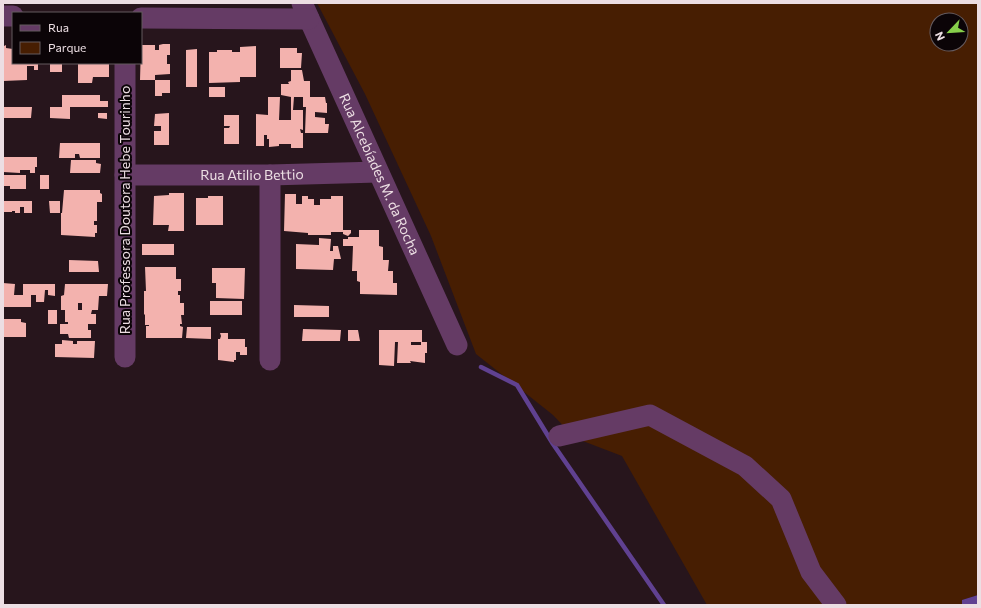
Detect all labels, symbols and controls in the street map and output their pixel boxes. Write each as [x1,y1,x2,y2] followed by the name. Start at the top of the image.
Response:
[12,12,142,64] legend
[929,12,969,52] north arrow
[48,20,69,34] text: Rua
[932,30,947,43] text: N
[48,40,86,54] text: Parque
[116,86,133,334] street label: Rua Professora Doutora Hebe Tourinho
[336,91,424,258] street label: Rua Alcebíades M. da Rocha
[200,165,304,183] street label: Rua Atilio Bettio

